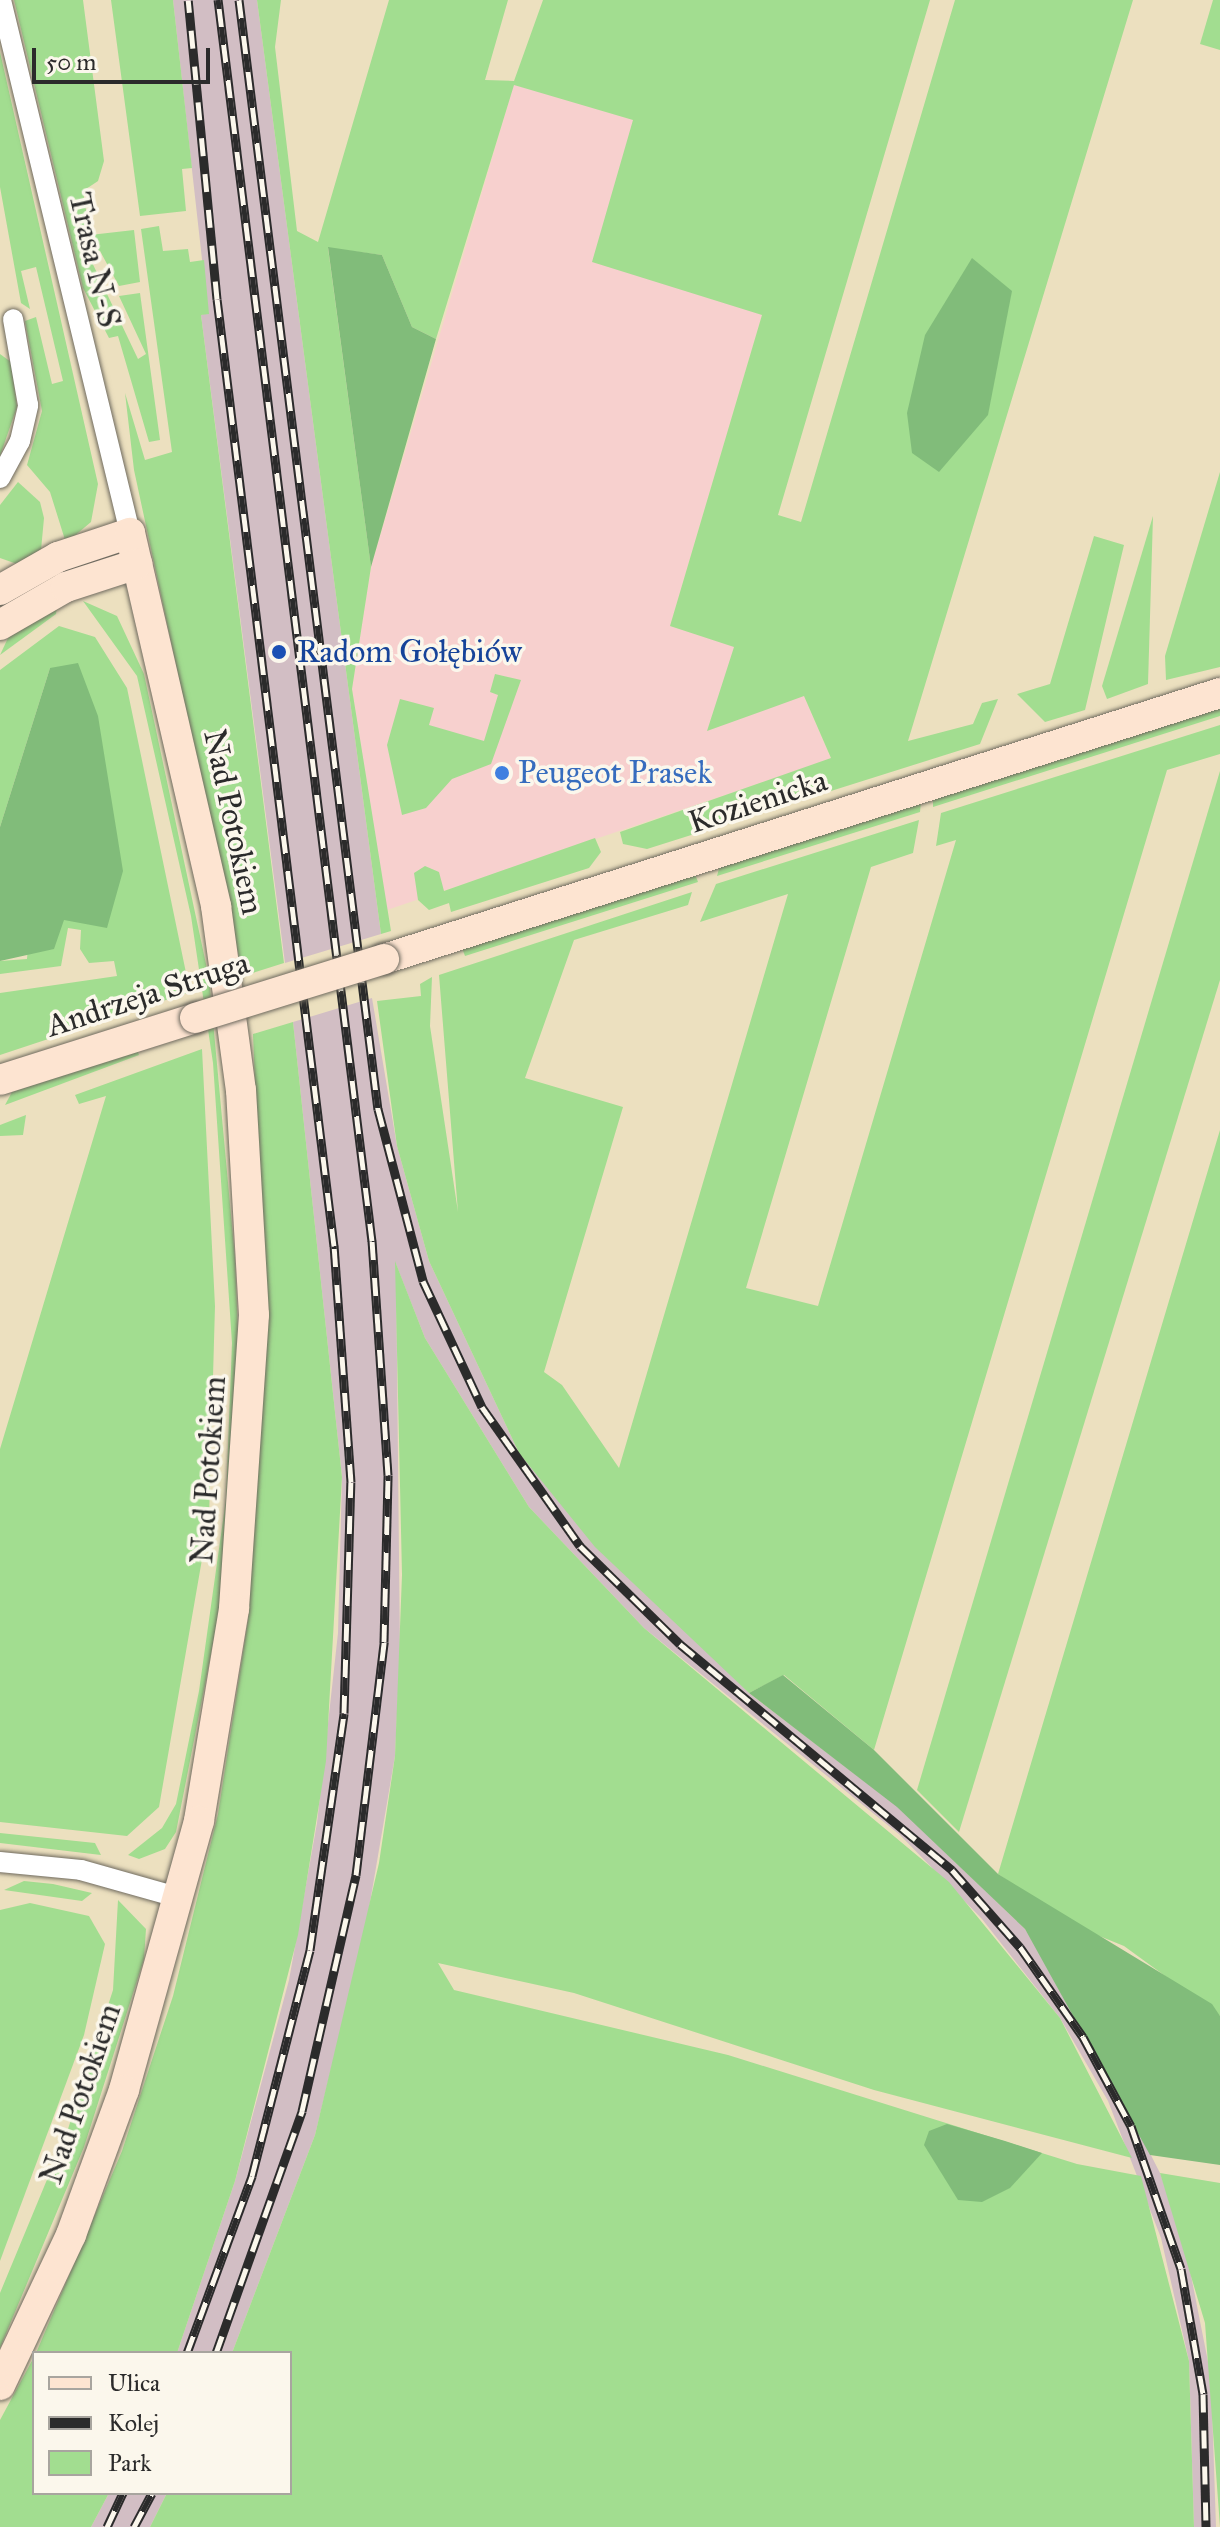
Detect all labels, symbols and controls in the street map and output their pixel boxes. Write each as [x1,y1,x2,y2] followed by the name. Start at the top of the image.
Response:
[36,32,214,82] scale bar
[46,47,96,77] text: 50 m
[60,189,128,331] street label: Trasa N-S
[297,633,522,671] place label: Radom Gołębiów
[268,641,290,663] marker: Radom Gołębiów
[195,726,271,918] street label: Nad Potokiem
[518,754,712,792] place label: Peugeot Prasek
[684,762,832,842] street label: Kozienicka
[493,764,511,782] marker: Peugeot Prasek
[42,944,254,1046] street label: Andrzeja Struga
[183,1375,235,1565] street label: Nad Potokiem
[32,1999,130,2189] street label: Nad Potokiem
[32,2351,292,2495] legend
[108,2368,160,2398] text: Ulica
[108,2408,159,2438] text: Kolej
[108,2448,151,2478] text: Park

